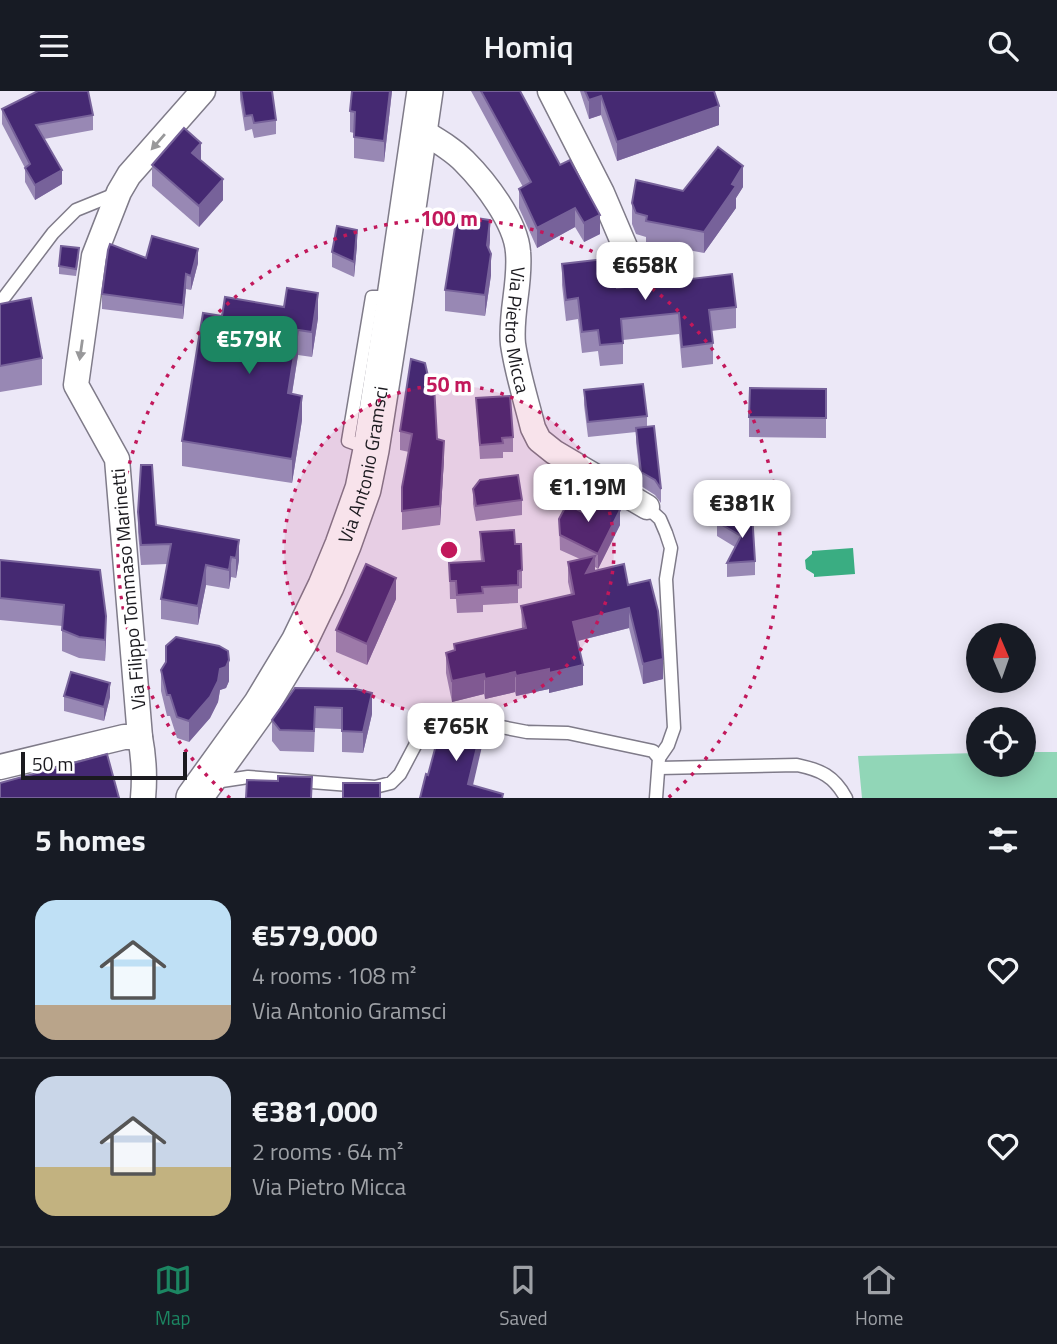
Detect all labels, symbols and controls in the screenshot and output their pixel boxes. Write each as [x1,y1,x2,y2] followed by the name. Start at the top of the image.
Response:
[483,22,574,70] text: Homiq
[35,27,73,65] icon: menu
[984,27,1022,65] icon: search
[150,133,166,151] one-way arrow
[420,202,478,234] text: 100 m
[596,243,694,302] pin: €658K
[612,247,678,282] text: €658K
[498,266,538,397] street label: Via Pietro Micca
[200,317,298,376] pin: €579K
[216,321,282,356] text: €579K
[75,339,86,361] one-way arrow
[426,368,472,400] text: 50 m
[330,384,395,547] street label: Via Antonio Gramsci
[531,465,645,524] pin: €1.19M
[103,467,152,711] street label: Via Filippo Tommaso Marinetti
[549,469,627,504] text: €1.19M
[693,481,791,540] pin: €381K
[709,485,775,520] text: €381K
[437,538,461,562] centre of rings
[966,623,1036,693] north arrow
[966,623,1036,777] map controls
[407,703,505,763] pin: €765K
[966,707,1036,777] button: locate
[423,708,489,743] text: €765K
[21,749,187,781] scale bar
[32,749,73,778] text: 50 m
[35,817,146,863] text: 5 homes
[984,821,1022,859] icon: filters
[252,912,378,958] text: €579,000
[91,928,175,1012] icon: home
[984,951,1022,989] icon: heart
[252,958,416,993] text: 4 rooms · 108 m²
[252,993,446,1028] text: Via Antonio Gramsci
[252,1088,378,1134] text: €381,000
[91,1104,175,1188] icon: home
[984,1127,1022,1165] icon: heart
[252,1134,403,1169] text: 2 rooms · 64 m²
[252,1169,406,1204] text: Via Pietro Micca
[154,1261,192,1332] tab: Map
[499,1261,548,1332] tab: Saved
[855,1261,903,1332] tab: Home

